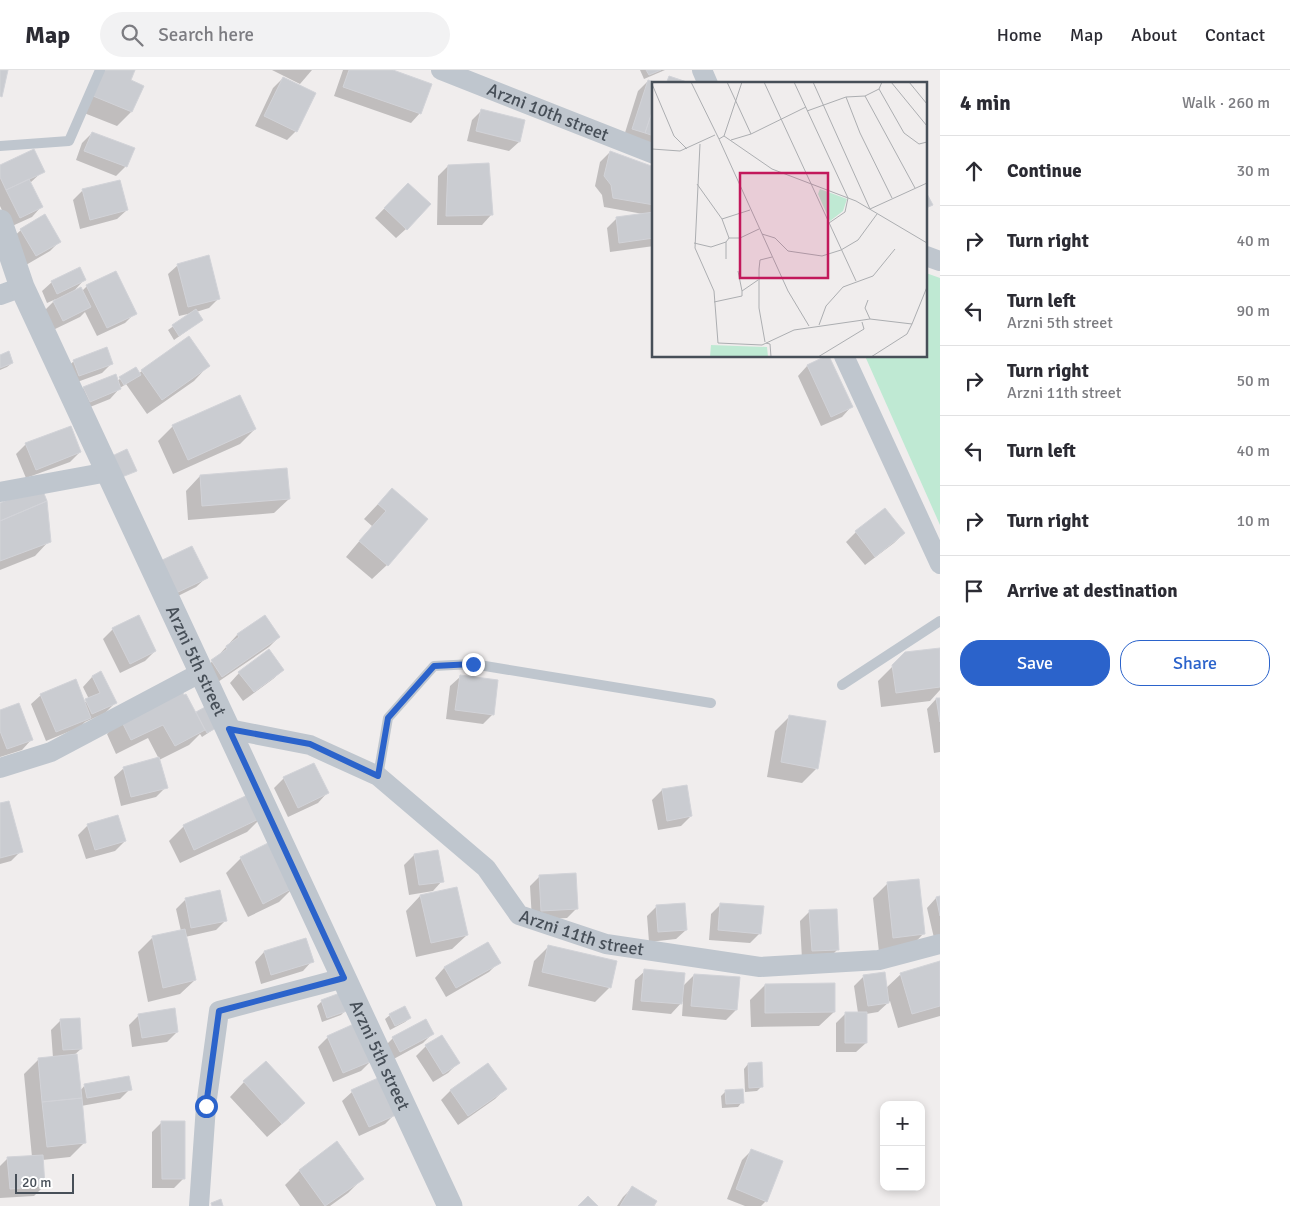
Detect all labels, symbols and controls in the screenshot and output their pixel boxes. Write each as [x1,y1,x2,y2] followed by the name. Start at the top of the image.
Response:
[100,12,450,57] search box
[25,20,70,50] text: Map
[118,21,146,49] icon: search
[158,23,254,47] text: Search here
[997,24,1042,46] text: Home
[1070,24,1103,46] text: Map
[1131,24,1177,46] text: About
[1205,24,1265,46] text: Contact
[484,78,612,146] street label: Arzni 10th street
[652,82,928,358] inset map
[960,90,1011,116] text: 4 min
[1182,93,1270,113] text: Walk · 260 m
[960,157,988,185] icon: ahead
[1007,159,1082,183] text: Continue
[1236,161,1270,181] text: 30 m
[960,227,988,255] icon: right
[1007,229,1089,253] text: Turn right
[1236,231,1270,251] text: 40 m
[1007,289,1076,313] text: Turn left
[960,297,988,325] icon: left
[1236,301,1270,321] text: 90 m
[1007,313,1113,333] text: Arzni 5th street
[1007,359,1089,383] text: Turn right
[960,367,988,395] icon: right
[1236,371,1270,391] text: 50 m
[1007,383,1121,403] text: Arzni 11th street
[960,437,988,465] icon: left
[1007,439,1076,463] text: Turn left
[1236,441,1270,461] text: 40 m
[960,507,988,535] icon: right
[1007,509,1089,533] text: Turn right
[1236,511,1270,531] text: 10 m
[960,577,988,605] icon: arrive
[1007,579,1178,603] text: Arrive at destination
[161,602,231,719] street label: Arzni 5th street
[960,640,1110,686] button: Save
[1120,640,1270,686] button: Share
[462,653,485,676] route end
[516,905,645,961] street label: Arzni 11th street
[345,996,415,1114] street label: Arzni 5th street
[195,1095,218,1118] route start
[880,1101,925,1191] map controls
[880,1101,925,1146] button: +
[880,1146,925,1191] button: −
[15,1171,74,1194] scale bar
[22,1174,51,1191] text: 20 m

